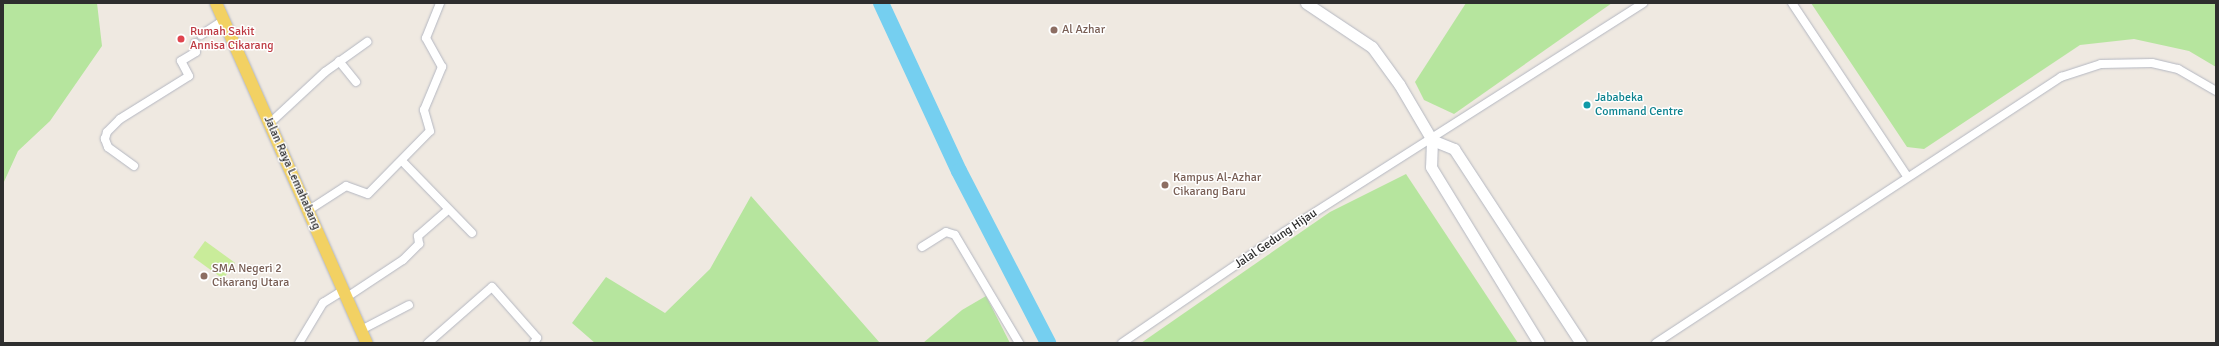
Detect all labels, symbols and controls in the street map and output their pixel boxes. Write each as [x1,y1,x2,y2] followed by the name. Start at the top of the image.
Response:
[1062,23,1105,37] place label: Al Azhar
[190,25,274,53] place label: Rumah Sakit Annisa Cikarang
[1049,25,1059,35] marker: Al Azhar
[175,33,187,45] marker: Rumah Sakit Annisa Cikarang
[1595,91,1683,119] place label: Jababeka Command Centre
[1582,100,1592,110] marker: Jababeka Command Centre
[260,114,324,232] street label: Jalan Raya Lemahabang
[1173,171,1261,199] place label: Kampus Al-Azhar Cikarang Baru
[1160,180,1170,190] marker: Kampus Al-Azhar Cikarang Baru
[1232,206,1320,272] street label: Jalal Gedung Hijau
[212,262,289,290] place label: SMA Negeri 2 Cikarang Utara
[199,271,209,281] marker: SMA Negeri 2 Cikarang Utara

